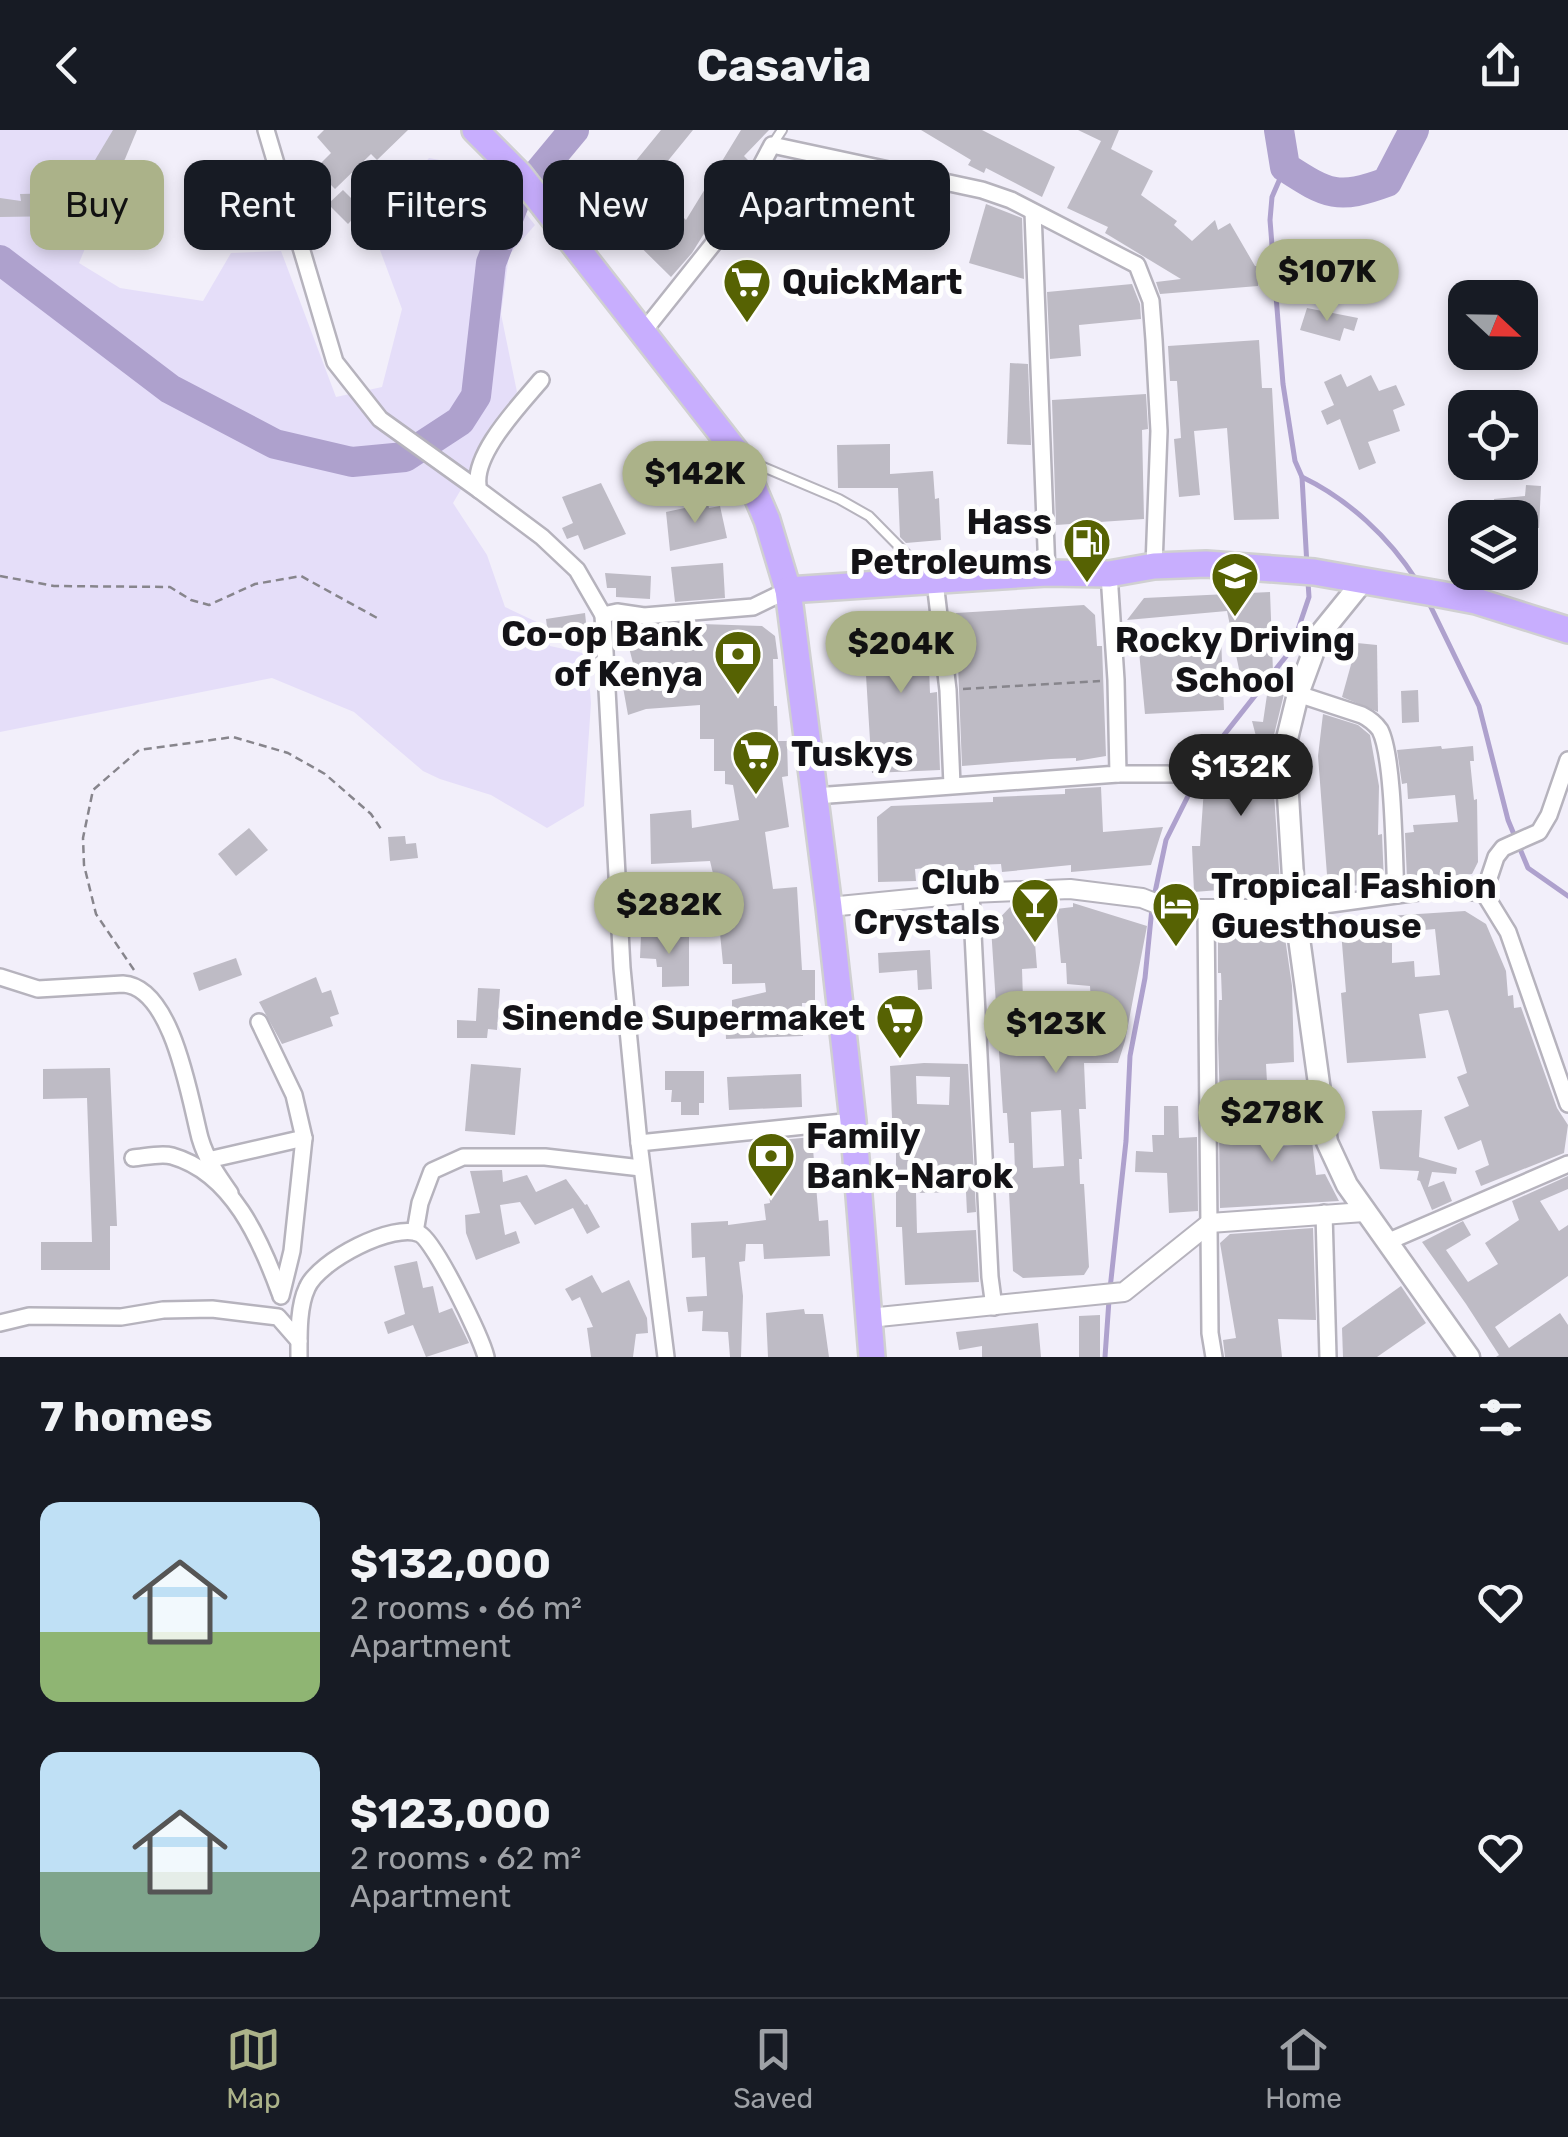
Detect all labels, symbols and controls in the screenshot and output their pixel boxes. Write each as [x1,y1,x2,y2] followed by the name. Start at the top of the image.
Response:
[40,38,95,93] icon: back
[1473,38,1528,93] icon: share
[696,39,872,92] text: Casavia
[30,160,164,250] chip: Buy
[184,160,331,250] chip: Rent
[351,160,523,250] chip: Filters
[543,160,684,250] chip: New
[704,160,950,250] chip: Apartment
[1257,239,1397,324] pin: $107K
[1278,252,1376,290] text: $107K
[721,256,773,324] supermarket icon: QuickMart
[782,261,962,303] place label: QuickMart
[1448,280,1538,370] north arrow
[1448,280,1538,590] map controls
[1448,390,1538,480] button: locate
[625,441,765,526] pin: $142K
[644,454,746,492] text: $142K
[1448,500,1538,590] button: layers
[850,501,1052,583] place label: Hass Petroleums
[1061,516,1113,584] fuel station icon: Hass Petroleums
[1209,550,1261,618] school or university icon: Rocky Driving School
[831,611,971,696] pin: $204K
[501,613,704,695] place label: Co-op Bank of Kenya
[1115,619,1355,701] place label: Rocky Driving School
[847,624,955,662] text: $204K
[712,628,764,696] bank icon: Co-op Bank of Kenya
[730,728,782,796] supermarket icon: Tuskys
[791,733,913,775] place label: Tuskys
[1171,734,1311,819] pin: $132K
[1191,747,1291,785] text: $132K
[854,861,1000,943] place label: Club Crystals
[1211,865,1497,947] place label: Tropical Fashion Guesthouse
[599,872,739,957] pin: $282K
[1009,876,1061,944] bar icon: Club Crystals
[1150,880,1202,948] hotel icon: Tropical Fashion Guesthouse
[616,885,722,923] text: $282K
[986,991,1126,1076] pin: $123K
[874,992,926,1060] supermarket icon: Sinende Supermaket
[502,997,865,1039] place label: Sinende Supermaket
[1006,1004,1106,1042] text: $123K
[1202,1080,1342,1165] pin: $278K
[1220,1093,1324,1131] text: $278K
[806,1115,1014,1197] place label: Family Bank-Narok
[745,1130,797,1198] bank icon: Family Bank-Narok
[1473,1390,1528,1445] icon: filters
[40,1392,213,1442] text: 7 homes
[350,1539,551,1589] text: $132,000
[120,1542,240,1662] icon: home
[1473,1575,1528,1630] icon: heart
[350,1589,582,1627] text: 2 rooms · 66 m²
[350,1627,511,1665] text: Apartment
[350,1789,551,1839] text: $123,000
[120,1792,240,1912] icon: home
[1473,1825,1528,1880] icon: heart
[350,1839,582,1877] text: 2 rooms · 62 m²
[350,1877,511,1915] text: Apartment
[226,2022,281,2115] tab: Map
[733,2022,813,2115] tab: Saved
[1265,2022,1342,2115] tab: Home

